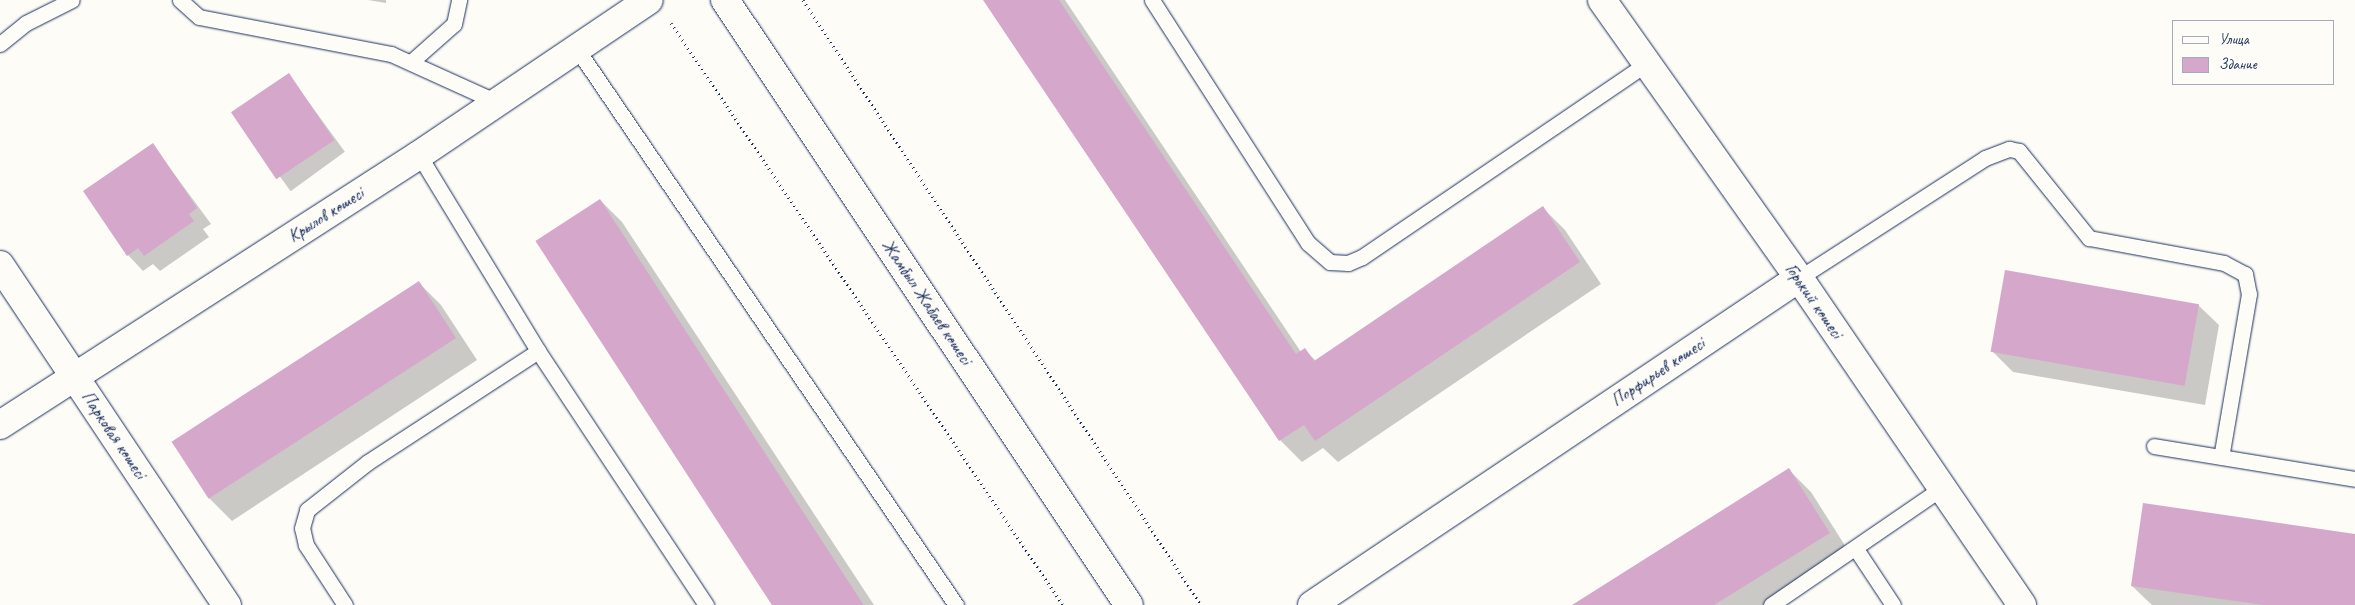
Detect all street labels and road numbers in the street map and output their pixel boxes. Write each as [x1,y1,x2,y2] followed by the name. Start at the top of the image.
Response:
[284,183,368,247] street label: Крылов көшесі
[877,235,977,369] street label: Жамбыл Жабаев көшесі
[1780,259,1848,343] street label: Горький көшесі
[1607,333,1709,411] street label: Порфирьев көшесі
[77,387,151,483] street label: Парковая көшесі

